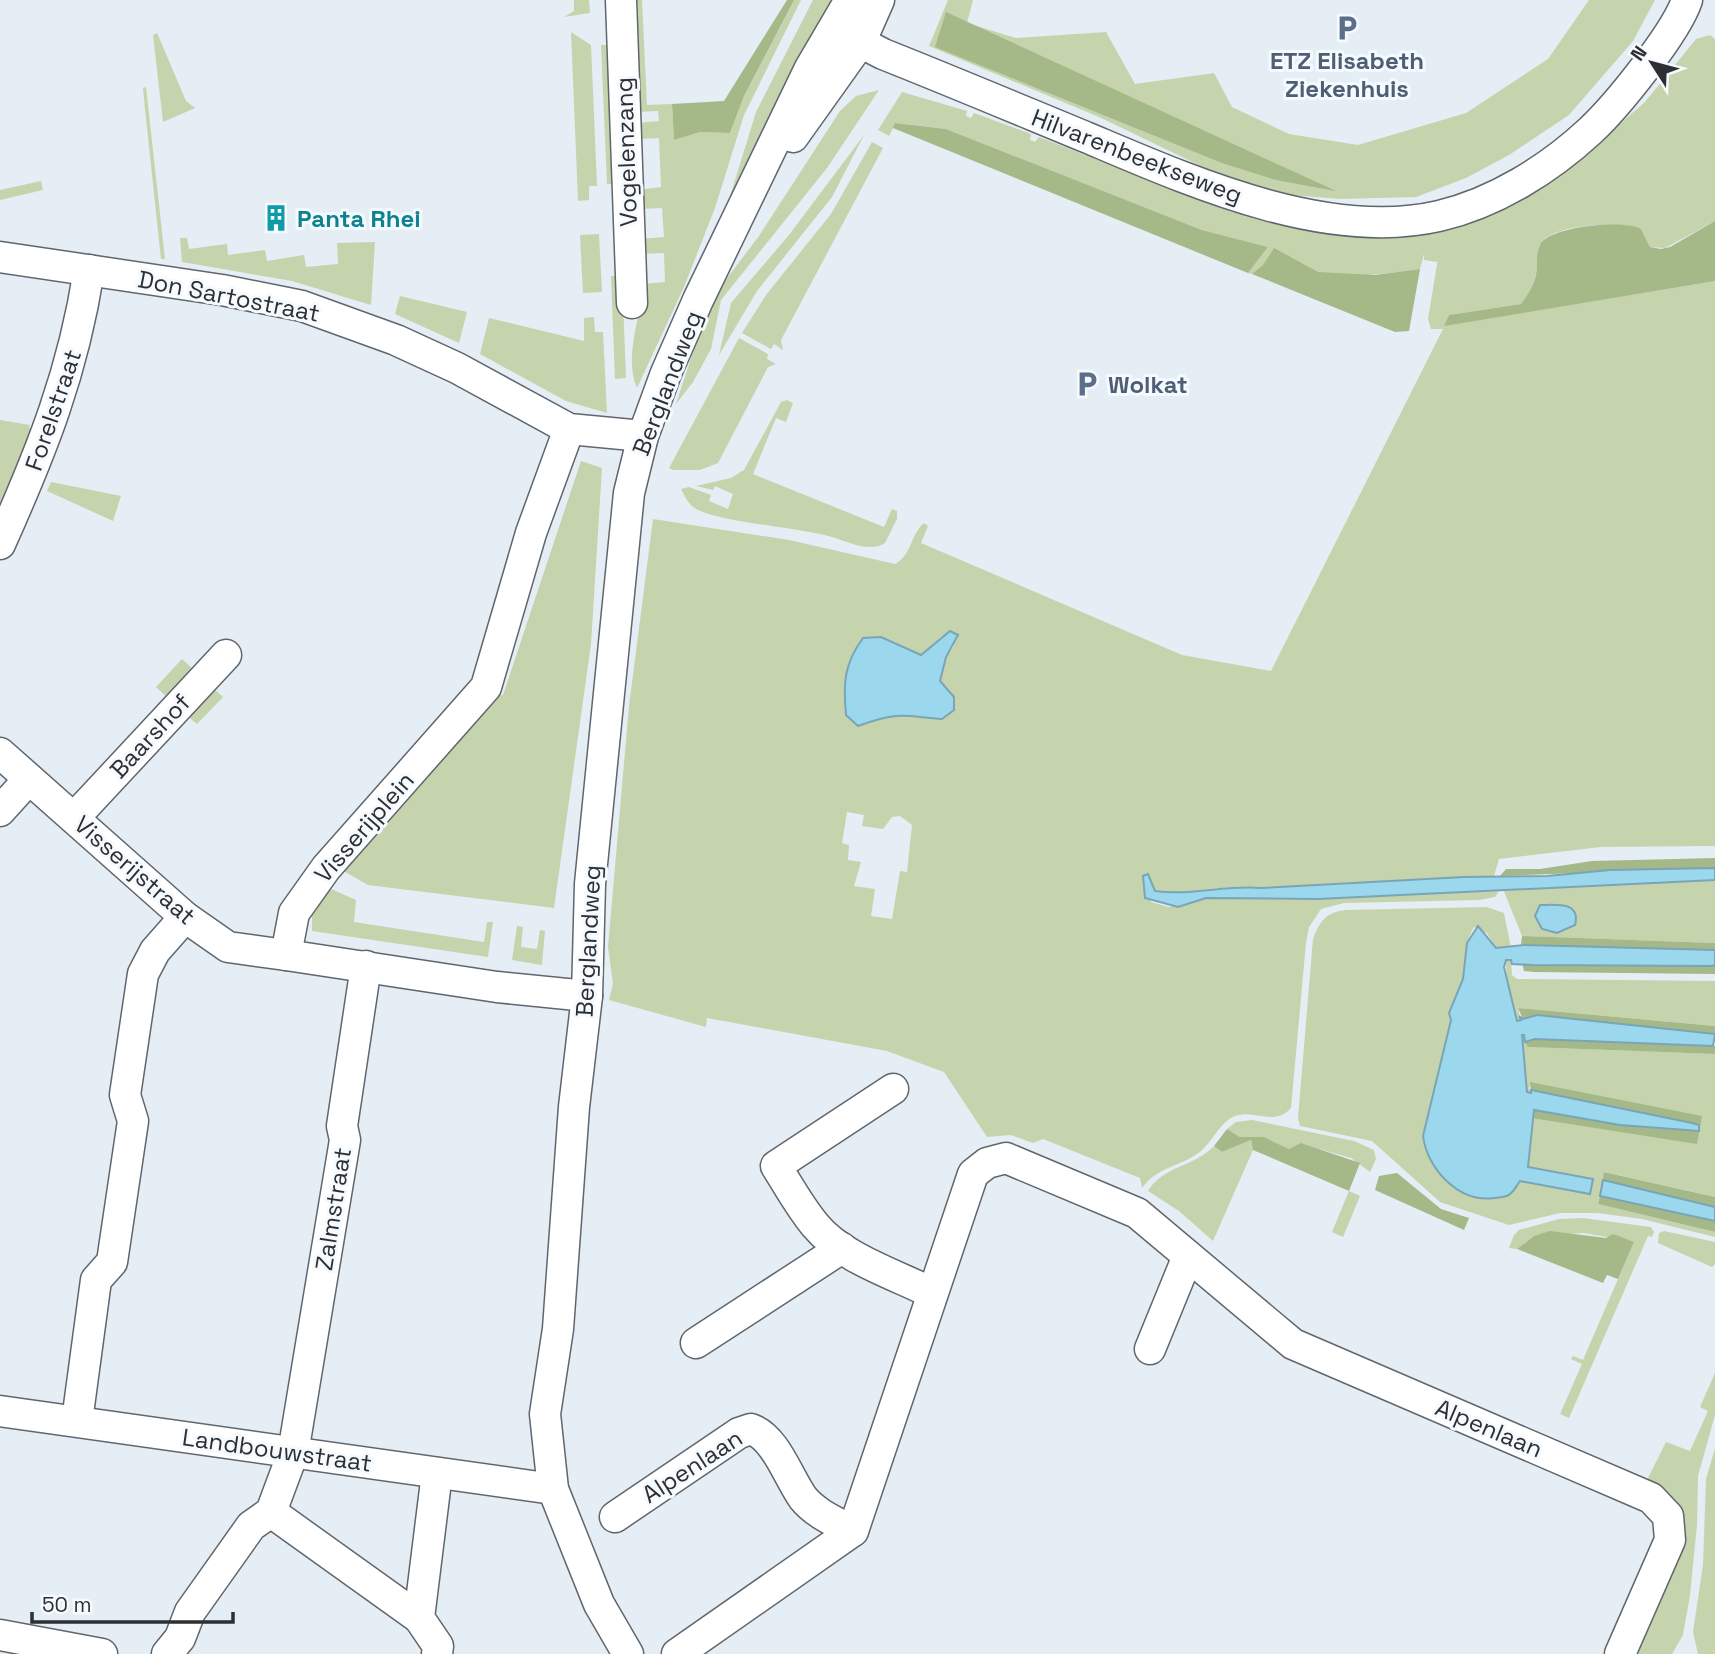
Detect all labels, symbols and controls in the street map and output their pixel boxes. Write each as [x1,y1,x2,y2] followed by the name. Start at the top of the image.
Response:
[1332,13,1362,43] parking icon: ETZ Elisabeth Ziekenhuis
[1617,28,1687,98] north arrow
[1625,41,1653,66] text: N
[1270,45,1424,104] place label: ETZ Elisabeth Ziekenhuis
[608,77,644,227] street label: Vogelenzang
[1027,102,1247,210] street label: Hilvarenbeekseweg
[261,203,291,233] building icon: Panta Rhei
[297,203,421,234] place label: Panta Rhei
[135,263,323,329] street label: Don Sartostraat
[625,306,709,460] street label: Berglandweg
[18,345,88,475] street label: Forelstraat
[1072,369,1102,399] parking icon: Wolkat
[1108,369,1188,400] place label: Wolkat
[103,687,197,785] street label: Baarshof
[307,765,421,889] street label: Visserijplein
[68,809,202,931] street label: Visserijstraat
[569,864,607,1018] street label: Berglandweg
[308,1145,358,1273] street label: Zalmstraat
[1431,1392,1547,1464] street label: Alpenlaan
[180,1421,374,1479] street label: Landbouwstraat
[636,1422,748,1510] street label: Alpenlaan
[32,1580,233,1624] scale bar
[42,1591,92,1618] text: 50 m

